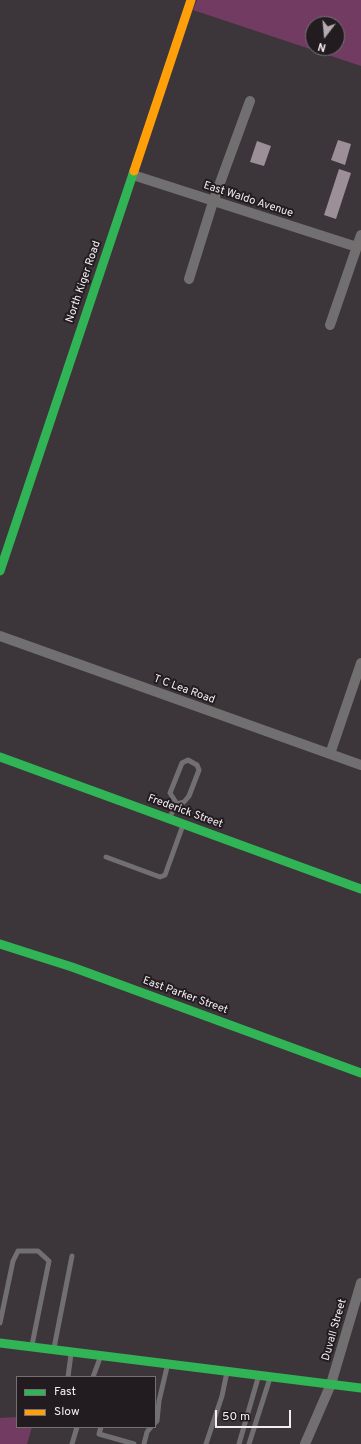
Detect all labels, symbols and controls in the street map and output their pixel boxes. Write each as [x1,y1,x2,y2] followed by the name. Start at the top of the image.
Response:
[305,16,345,56] north arrow
[316,39,328,54] text: N
[202,179,294,221] street label: East Waldo Avenue
[64,239,104,325] street label: North Kiger Road
[151,673,217,707] street label: T C Lea Road
[146,792,224,832] street label: Frederick Street
[141,974,229,1018] street label: East Parker Street
[320,1298,350,1362] street label: Duvall Street
[16,1376,156,1428] legend
[54,1384,76,1400] text: Fast
[217,1402,293,1428] scale bar
[54,1404,80,1420] text: Slow
[222,1409,250,1425] text: 50 m

